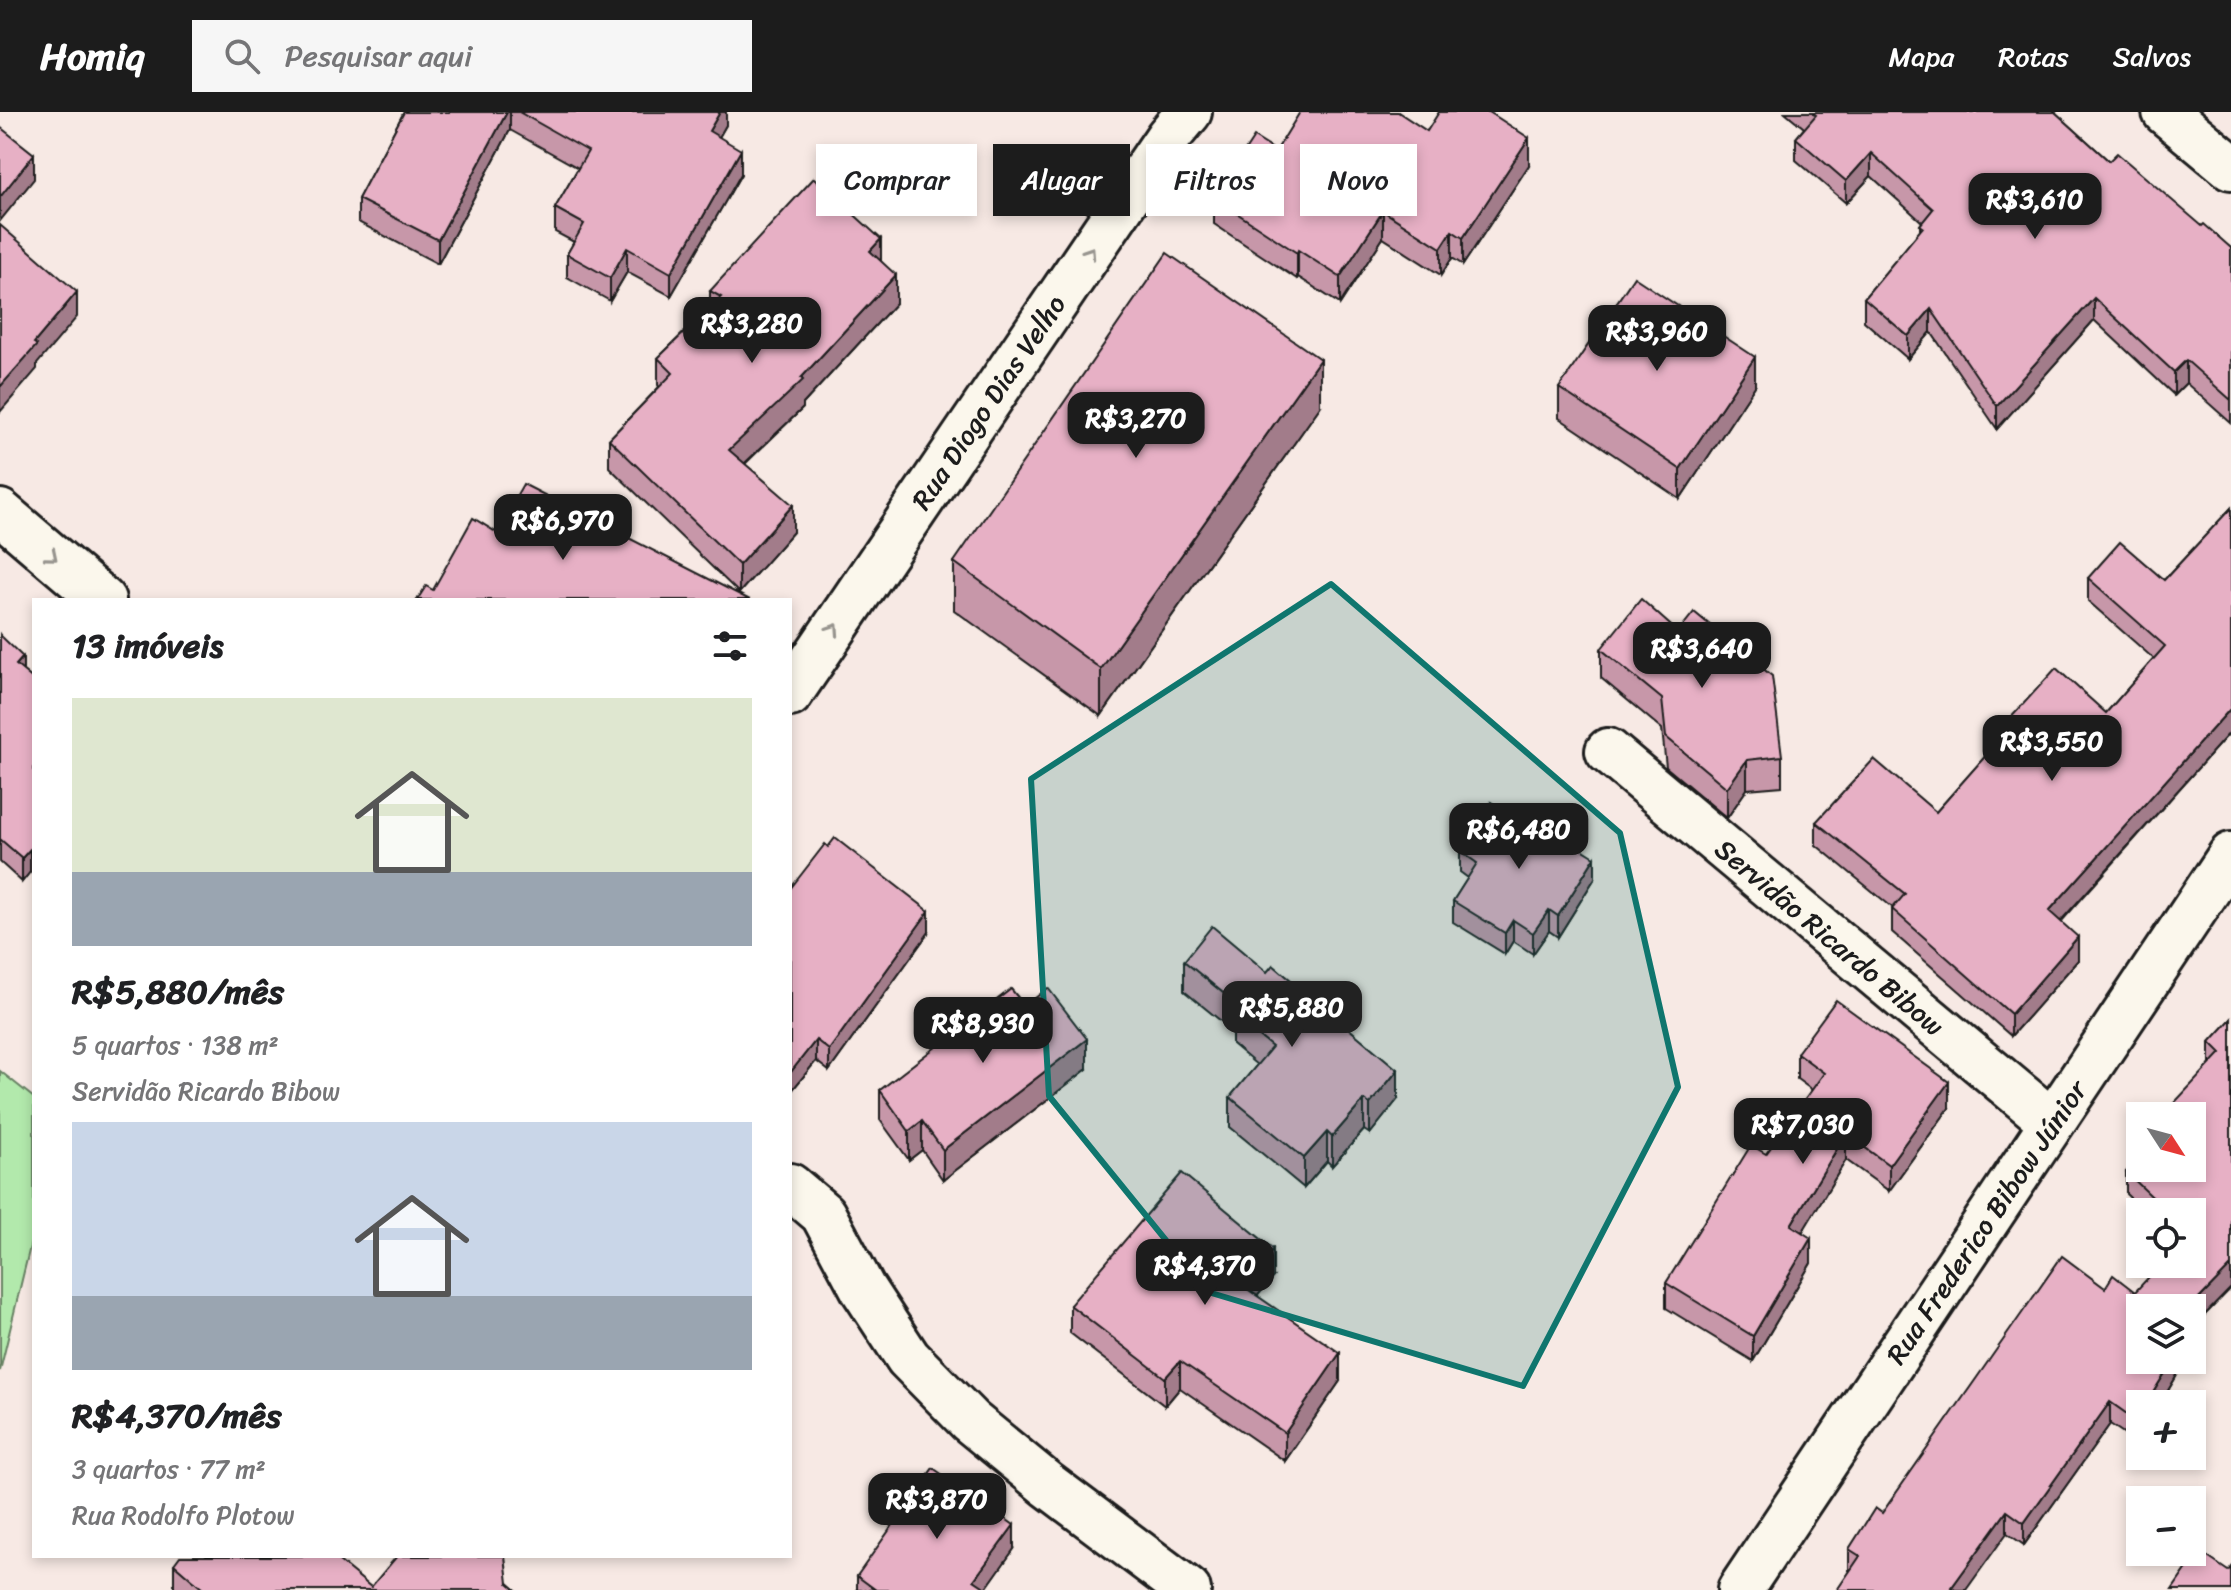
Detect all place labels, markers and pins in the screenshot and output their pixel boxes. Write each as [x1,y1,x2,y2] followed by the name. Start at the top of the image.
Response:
[1961,173,2109,241] pin: R$3,610
[678,297,826,365] pin: R$3,280
[1583,305,1731,373] pin: R$3,960
[1062,392,1210,460] pin: R$3,270
[489,494,637,562] pin: R$6,970
[1628,622,1776,690] pin: R$3,640
[1978,715,2126,783] pin: R$3,550
[1445,803,1593,871] pin: R$6,480
[1218,981,1366,1049] pin: R$5,880
[909,997,1057,1065] pin: R$8,930
[1729,1098,1877,1166] pin: R$7,030
[1131,1239,1279,1307] pin: R$4,370
[863,1473,1011,1541] pin: R$3,870

